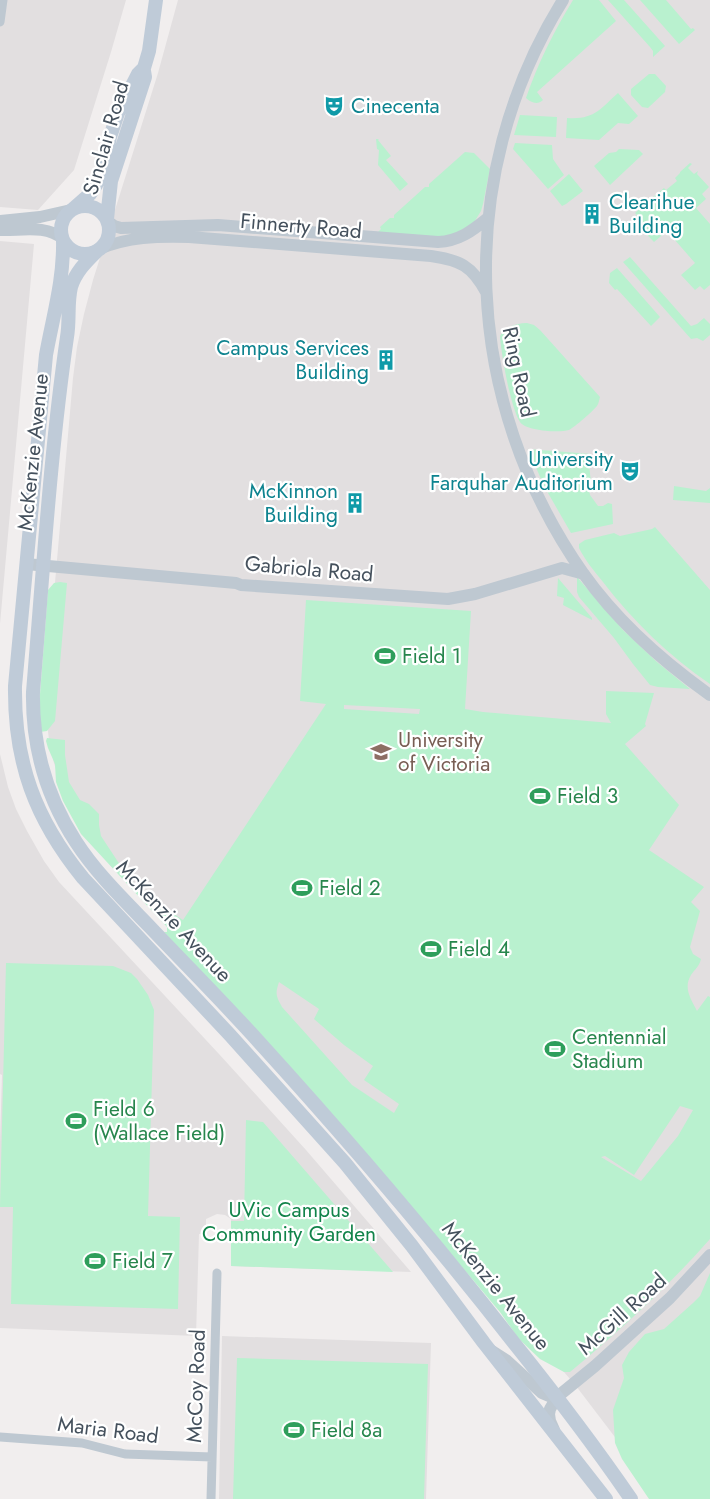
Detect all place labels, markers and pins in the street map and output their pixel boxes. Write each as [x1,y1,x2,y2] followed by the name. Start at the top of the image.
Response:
[351,91,440,121] place label: Cinecenta
[322,94,346,118] theatre icon: Cinecenta
[609,187,695,241] place label: Clearihue Building
[580,202,604,226] building icon: Clearihue Building
[216,333,369,387] place label: Campus Services Building
[374,348,398,372] building icon: Campus Services Building
[430,444,614,498] place label: University Farquhar Auditorium
[618,459,642,483] theatre icon: University Farquhar Auditorium
[249,476,338,530] place label: McKinnon Building
[343,491,367,515] building icon: McKinnon Building
[402,641,461,671] place label: Field 1
[373,644,397,668] sports icon: Field 1
[398,725,490,779] place label: University of Victoria
[369,740,393,764] school or university icon: University of Victoria
[557,781,618,811] place label: Field 3
[528,784,552,808] sports icon: Field 3
[319,873,381,903] place label: Field 2
[290,876,314,900] sports icon: Field 2
[448,934,510,964] place label: Field 4
[419,937,443,961] sports icon: Field 4
[572,1022,667,1076] place label: Centennial Stadium
[543,1037,567,1061] sports icon: Centennial Stadium
[93,1094,225,1148] place label: Field 6 (Wallace Field)
[64,1109,88,1133] sports icon: Field 6 (Wallace Field)
[112,1246,173,1276] place label: Field 7
[83,1249,107,1273] sports icon: Field 7
[311,1415,382,1445] place label: Field 8a
[282,1418,306,1442] sports icon: Field 8a

